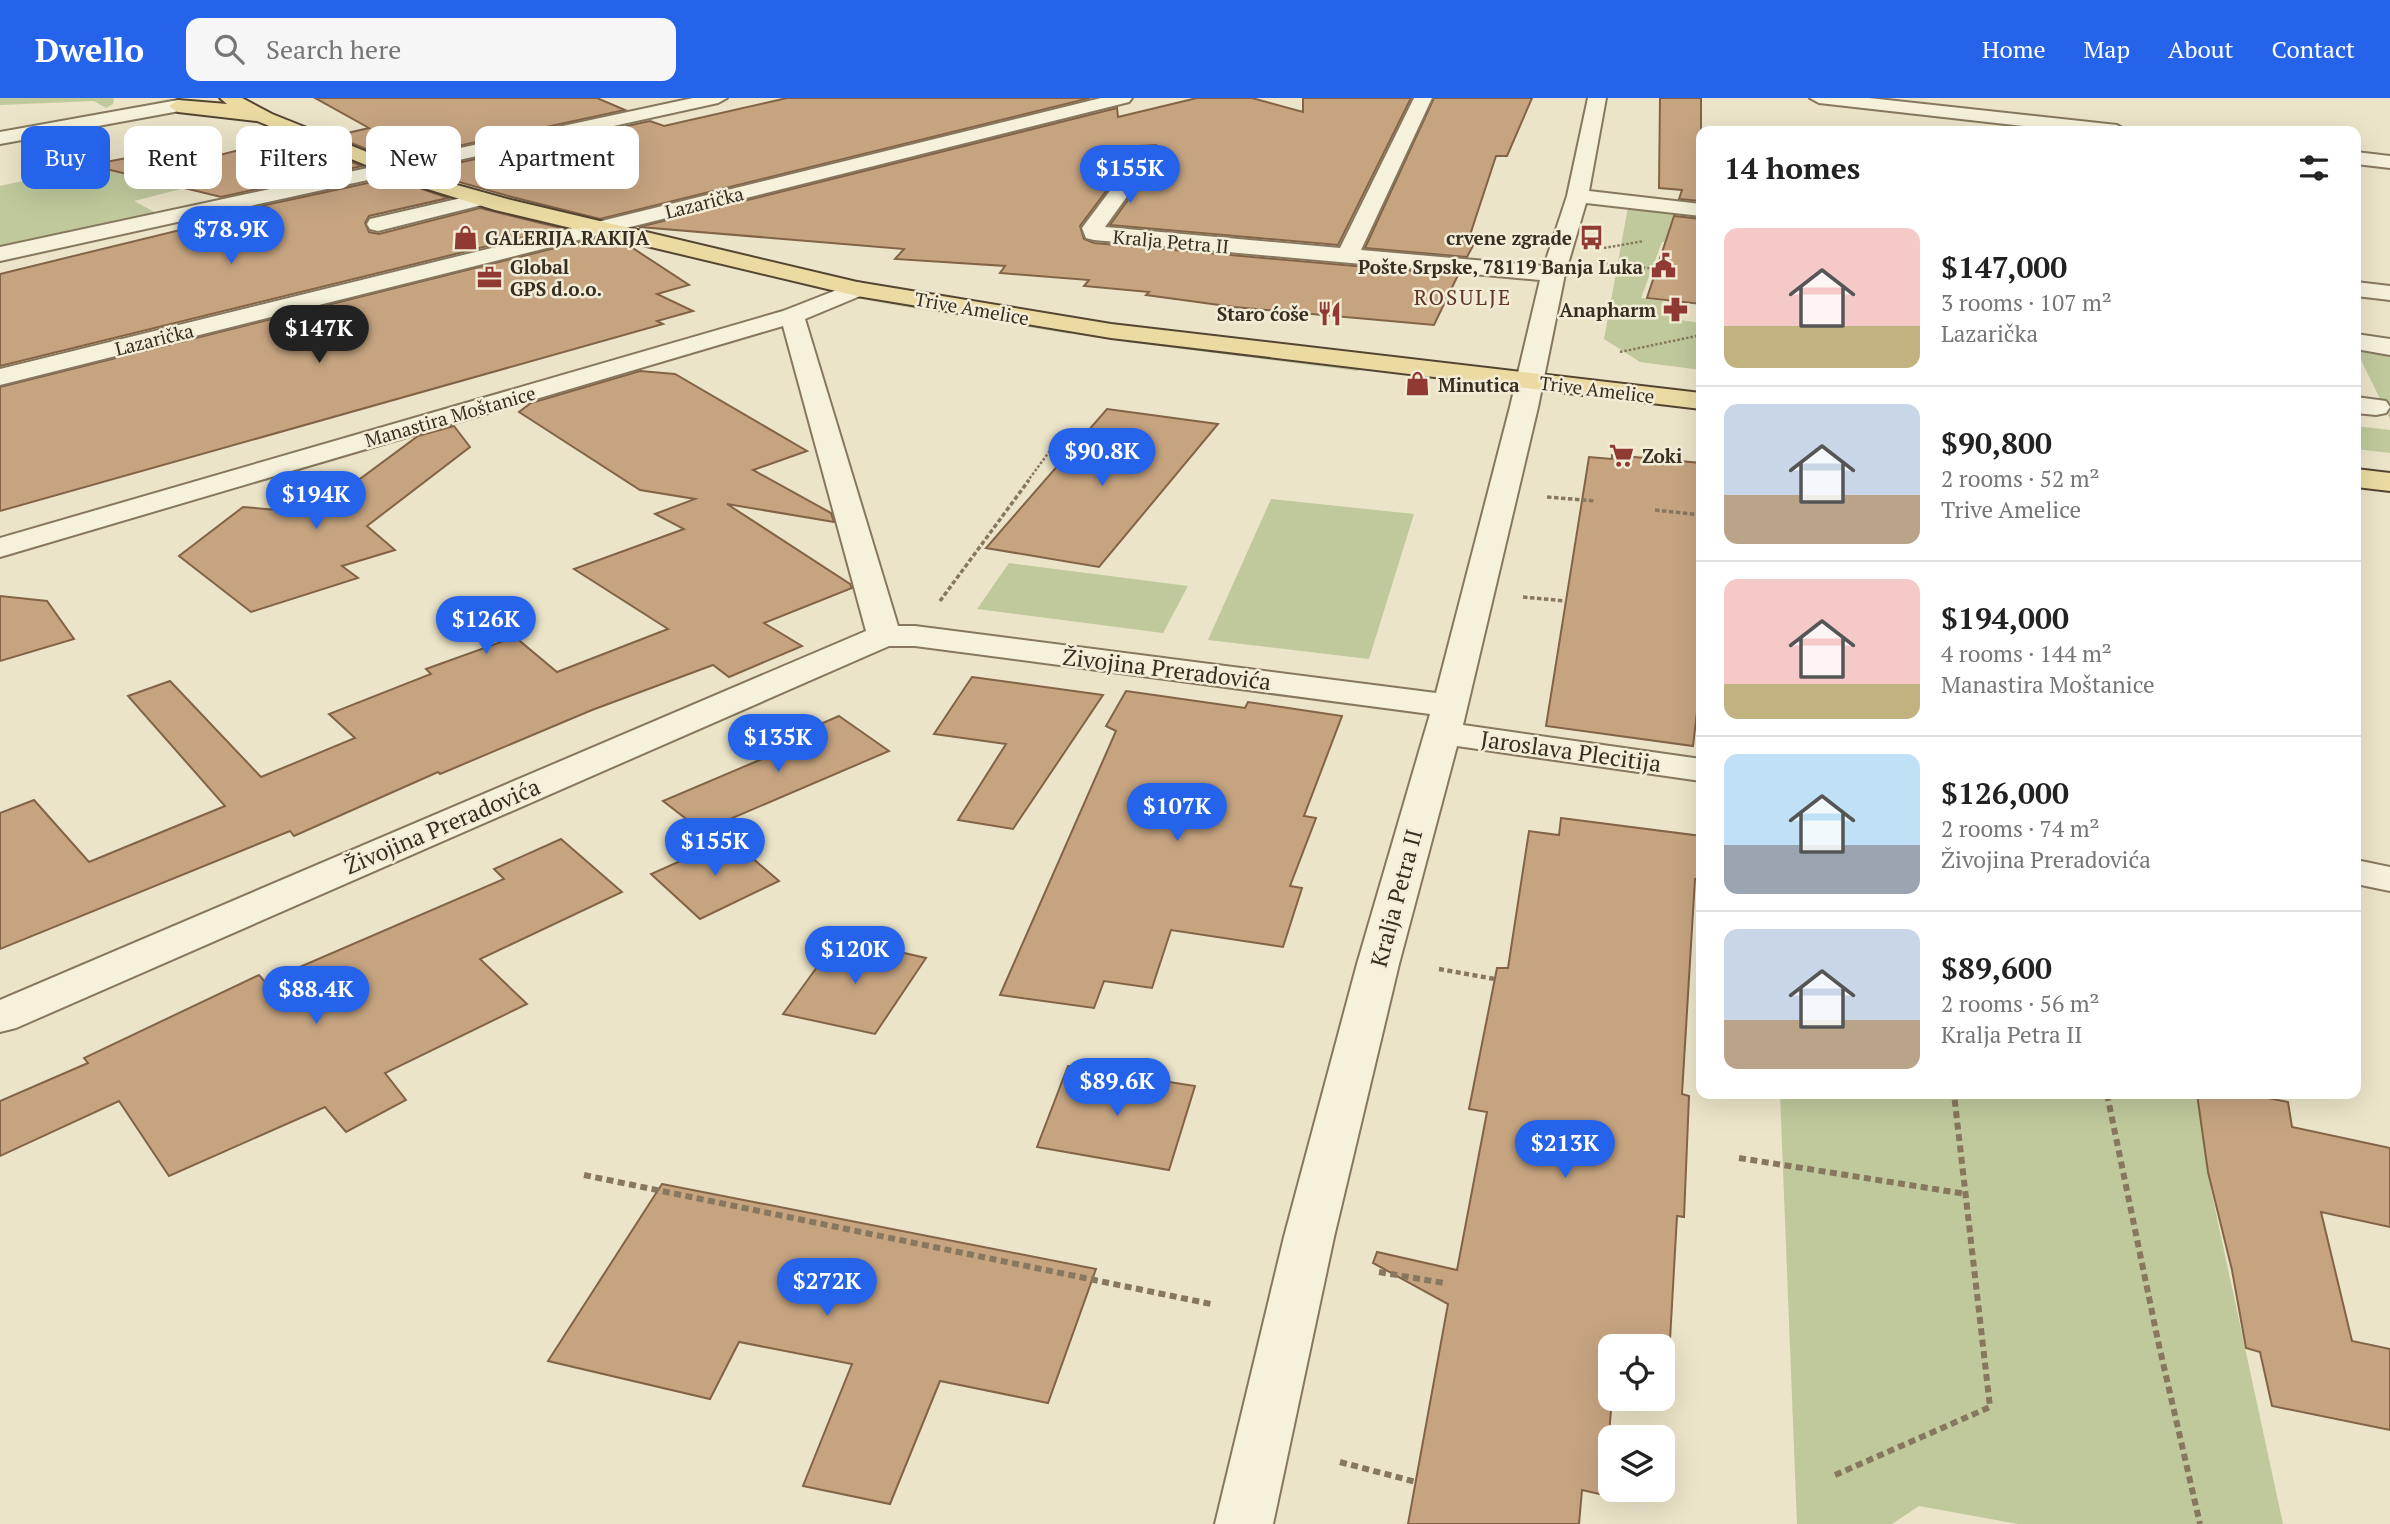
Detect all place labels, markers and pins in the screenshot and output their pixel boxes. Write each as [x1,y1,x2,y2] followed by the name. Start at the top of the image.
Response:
[1081,146,1179,205] pin: $155K
[174,206,288,266] pin: $78.9K
[451,223,479,251] shop icon: GALERIJA RAKIJA
[1578,223,1606,251] bus stop icon: crvene zgrade
[485,225,649,250] place label: GALERIJA RAKIJA
[1446,225,1572,250] place label: crvene zgrade
[1649,252,1677,280] public building icon: Pošte Srpske, 78119 Banja Luka
[510,254,602,301] place label: Global GPS d.o.o.
[1358,254,1643,279] place label: Pošte Srpske, 78119 Banja Luka
[476,263,504,291] office icon: Global GPS d.o.o.
[1662,295,1690,323] pharmacy icon: Anapharm
[1559,297,1656,322] place label: Anapharm
[1315,299,1343,327] restaurant icon: Staro ćoše
[1217,301,1309,326] place label: Staro ćoše
[270,306,368,365] pin: $147K
[1404,370,1432,398] shop icon: Minutica
[1438,372,1520,397] place label: Minutica
[1045,428,1159,488] pin: $90.8K
[1608,441,1636,469] supermarket icon: Zoki
[1642,443,1682,468] place label: Zoki
[267,472,365,531] pin: $194K
[437,596,535,656] pin: $126K
[729,714,827,774] pin: $135K
[1128,784,1226,843] pin: $107K
[666,818,764,878] pin: $155K
[806,926,904,986] pin: $120K
[259,967,373,1026] pin: $88.4K
[1060,1058,1174,1118] pin: $89.6K
[1516,1121,1614,1180] pin: $213K
[778,1258,876,1318] pin: $272K

